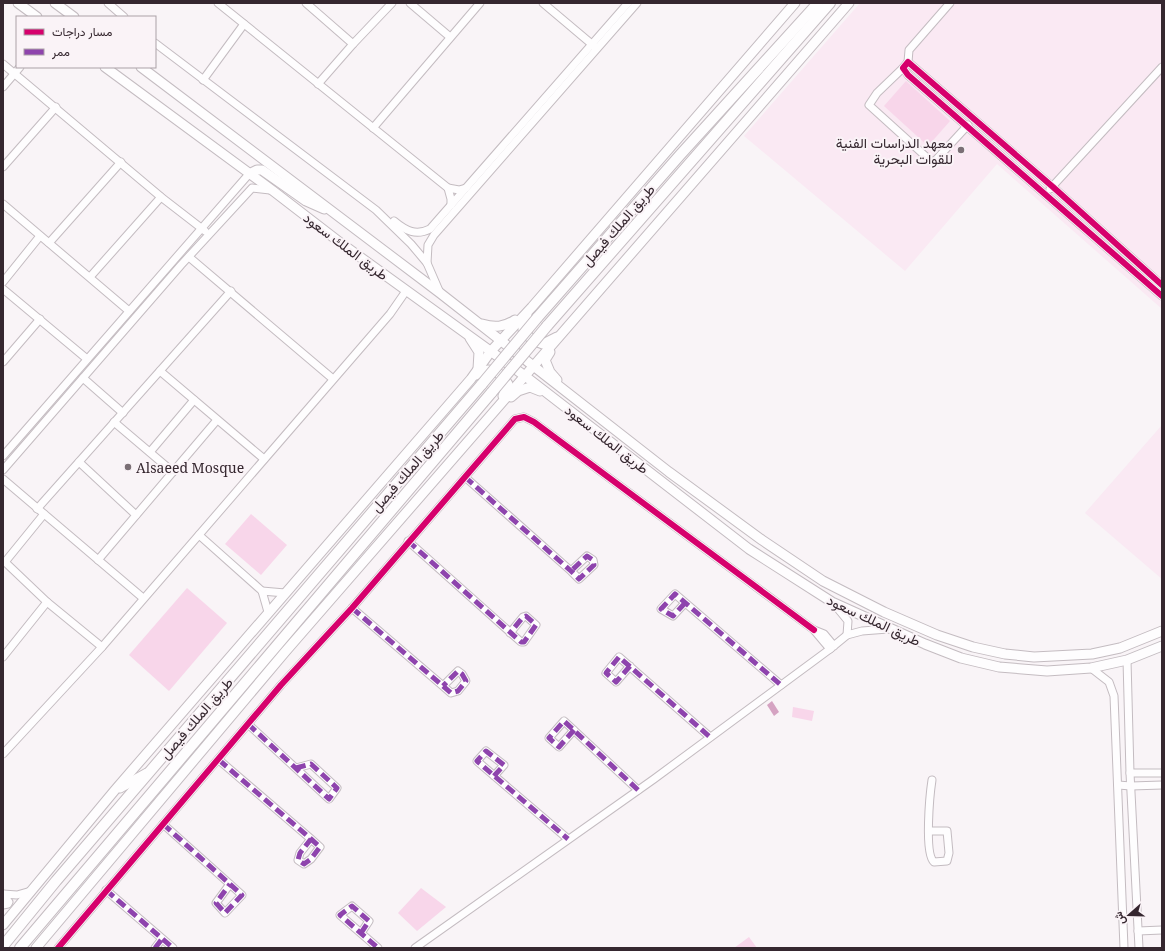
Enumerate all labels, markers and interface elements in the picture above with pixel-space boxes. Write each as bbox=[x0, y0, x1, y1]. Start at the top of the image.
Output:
legend bbox=[16, 16, 156, 68]
text: مسار دراجات bbox=[52, 23, 112, 40]
text: ممر bbox=[51, 43, 70, 60]
place label: معهد الدراسات الفنية للقوات البحرية bbox=[836, 133, 953, 168]
marker: معهد الدراسات الفنية للقوات البحرية bbox=[956, 145, 966, 155]
street label: طريق الملك فيصل bbox=[577, 180, 659, 270]
street label: طريق الملك سعود bbox=[300, 208, 392, 284]
street label: طريق الملك سعود bbox=[561, 400, 653, 478]
street label: طريق الملك فيصل bbox=[366, 426, 448, 516]
place label: Alsaeed Mosque bbox=[136, 458, 244, 477]
marker: Alsaeed Mosque bbox=[123, 462, 133, 472]
street label: طريق الملك سعود bbox=[824, 590, 924, 650]
street label: طريق الملك فيصل bbox=[155, 673, 237, 763]
north arrow bbox=[1109, 895, 1149, 935]
text: ش bbox=[1110, 910, 1128, 927]

